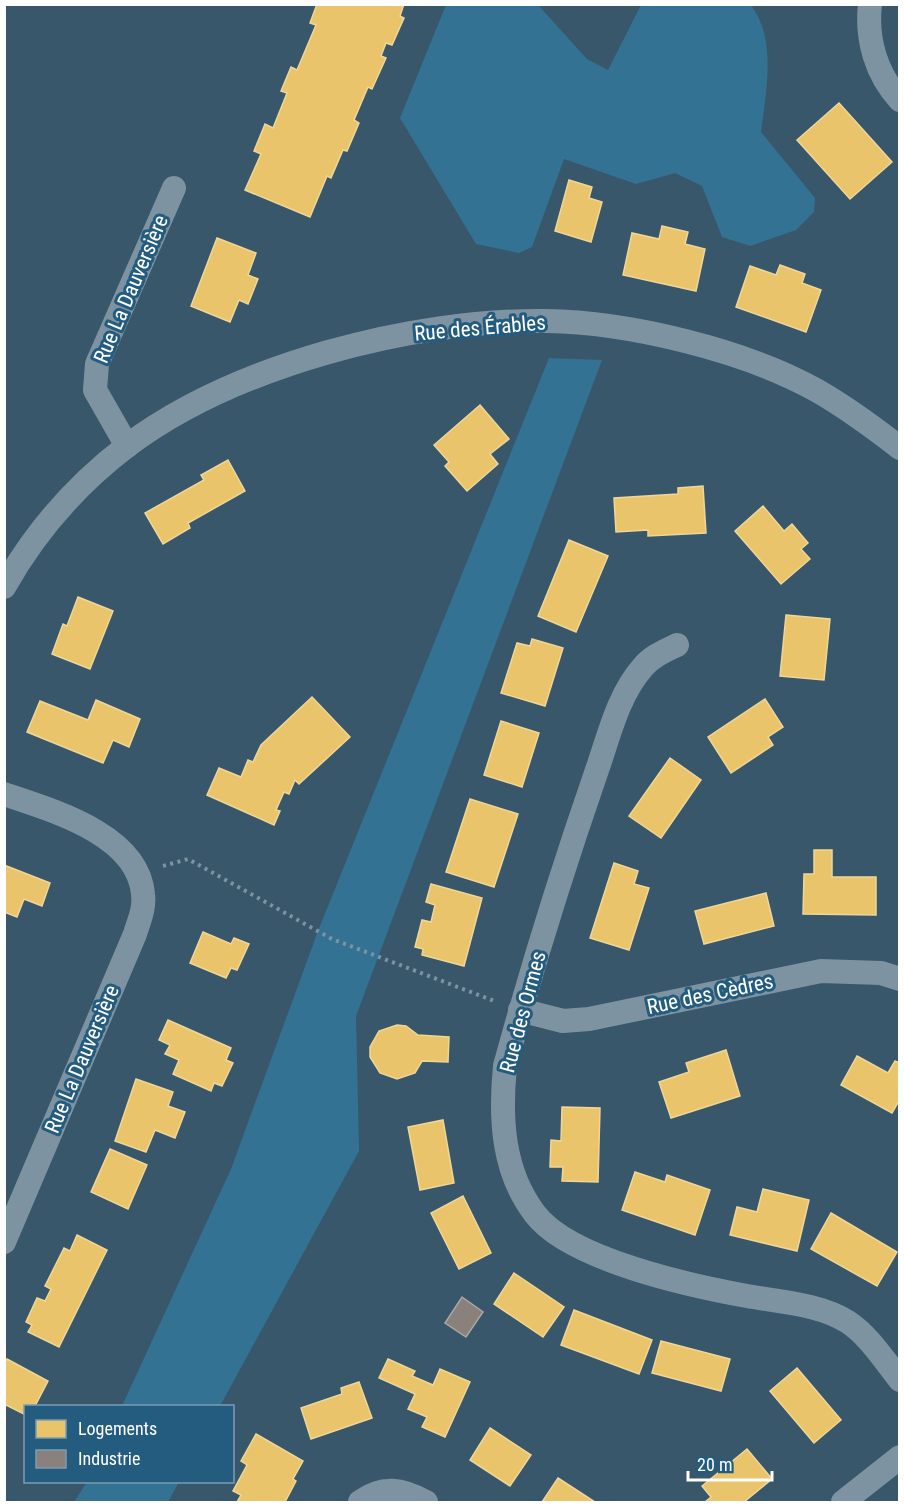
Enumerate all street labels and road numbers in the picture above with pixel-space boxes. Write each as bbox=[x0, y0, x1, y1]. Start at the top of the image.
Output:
street label: Rue La Dauversière bbox=[89, 211, 173, 367]
street label: Rue des Érables bbox=[413, 310, 547, 346]
street label: Rue des Ormes bbox=[495, 949, 551, 1075]
street label: Rue des Cèdres bbox=[645, 969, 775, 1019]
street label: Rue La Dauversière bbox=[40, 981, 124, 1137]

